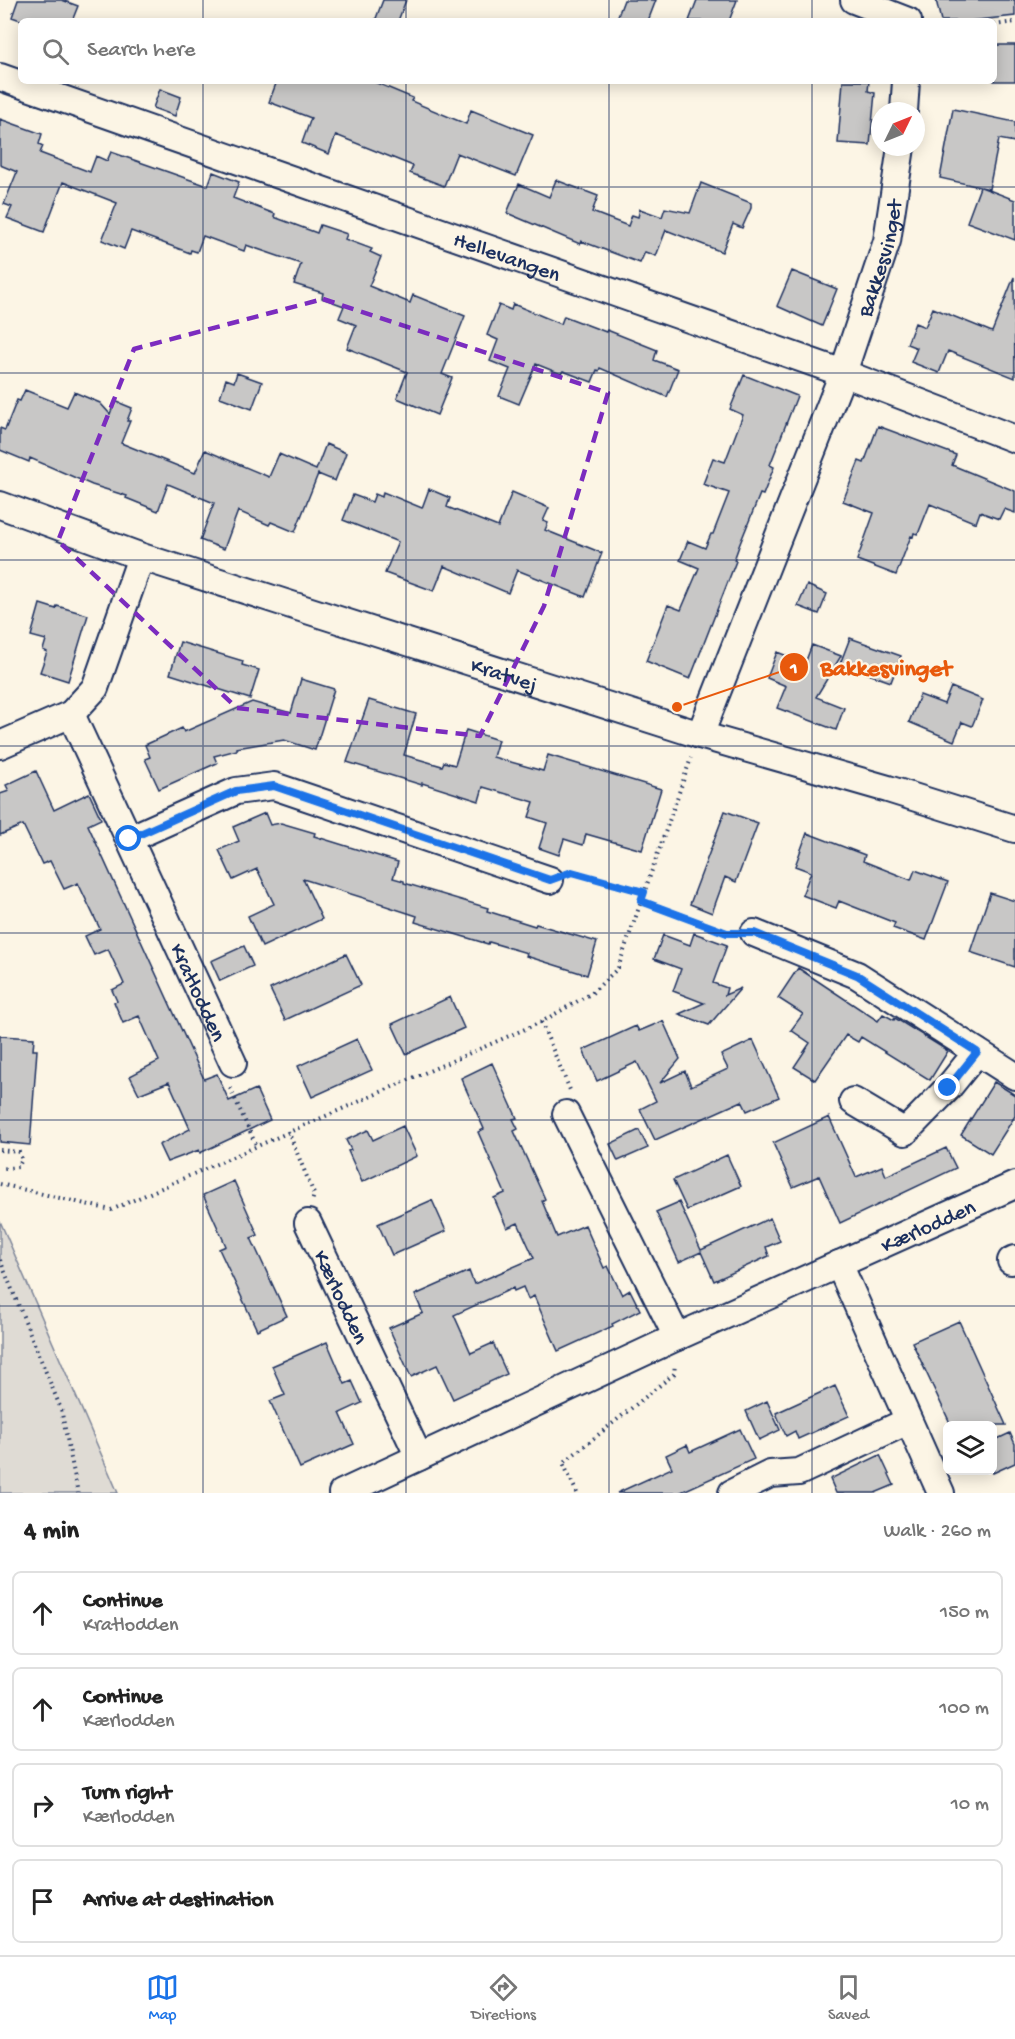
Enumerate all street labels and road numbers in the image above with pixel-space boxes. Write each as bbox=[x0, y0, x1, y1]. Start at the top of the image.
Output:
street label: Bakkesvinget bbox=[853, 196, 910, 322]
street label: Hellevangen bbox=[449, 228, 564, 290]
street label: Kratvej bbox=[467, 654, 540, 699]
street label: Kratlodden bbox=[162, 940, 230, 1047]
street label: Kærlodden bbox=[878, 1195, 981, 1261]
street label: Kærlodden bbox=[306, 1247, 373, 1349]

